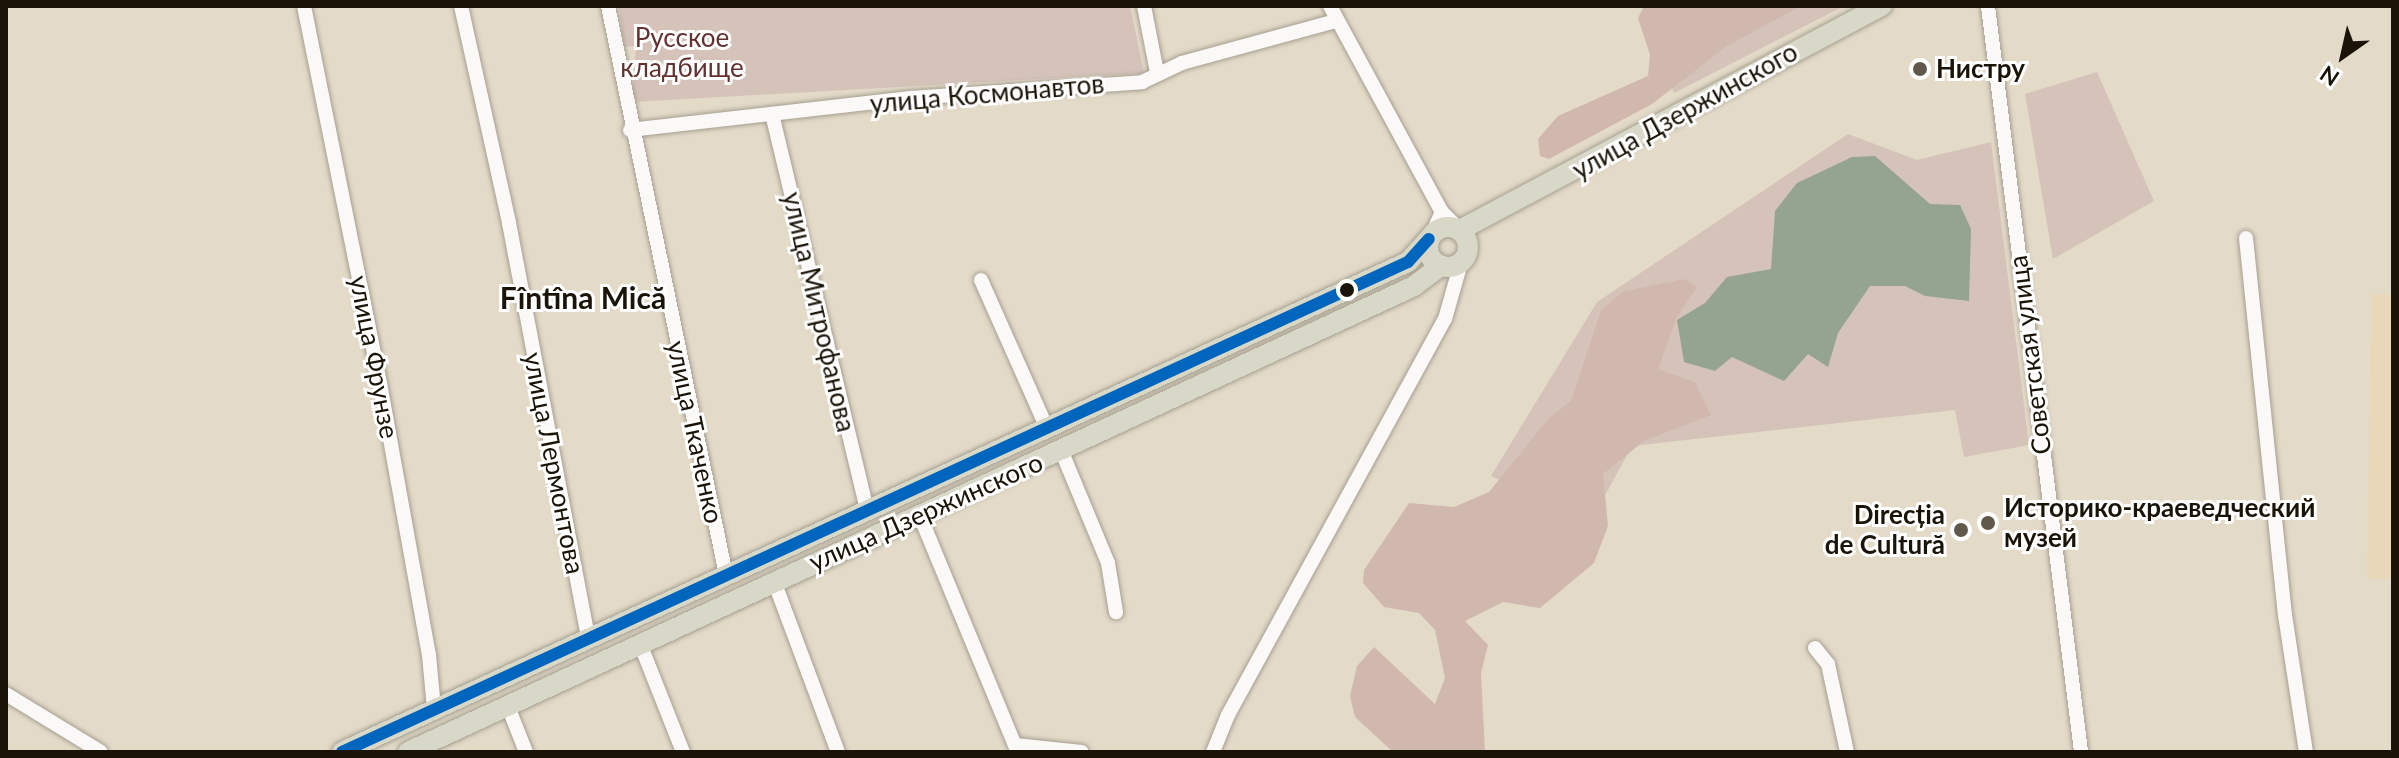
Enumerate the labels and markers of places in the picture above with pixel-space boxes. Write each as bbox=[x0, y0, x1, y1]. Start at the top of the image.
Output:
place label: Нистру bbox=[1936, 53, 2025, 85]
marker: Нистру bbox=[1911, 60, 1929, 78]
unlabelled marker bbox=[1339, 282, 1355, 298]
place label: Историко-краеведческий музей bbox=[2004, 492, 2315, 554]
place label: Direcția de Cultură bbox=[1825, 499, 1945, 560]
marker: Историко-краеведческий музей bbox=[1979, 514, 1997, 532]
marker: Direcția de Cultură bbox=[1952, 521, 1970, 539]

